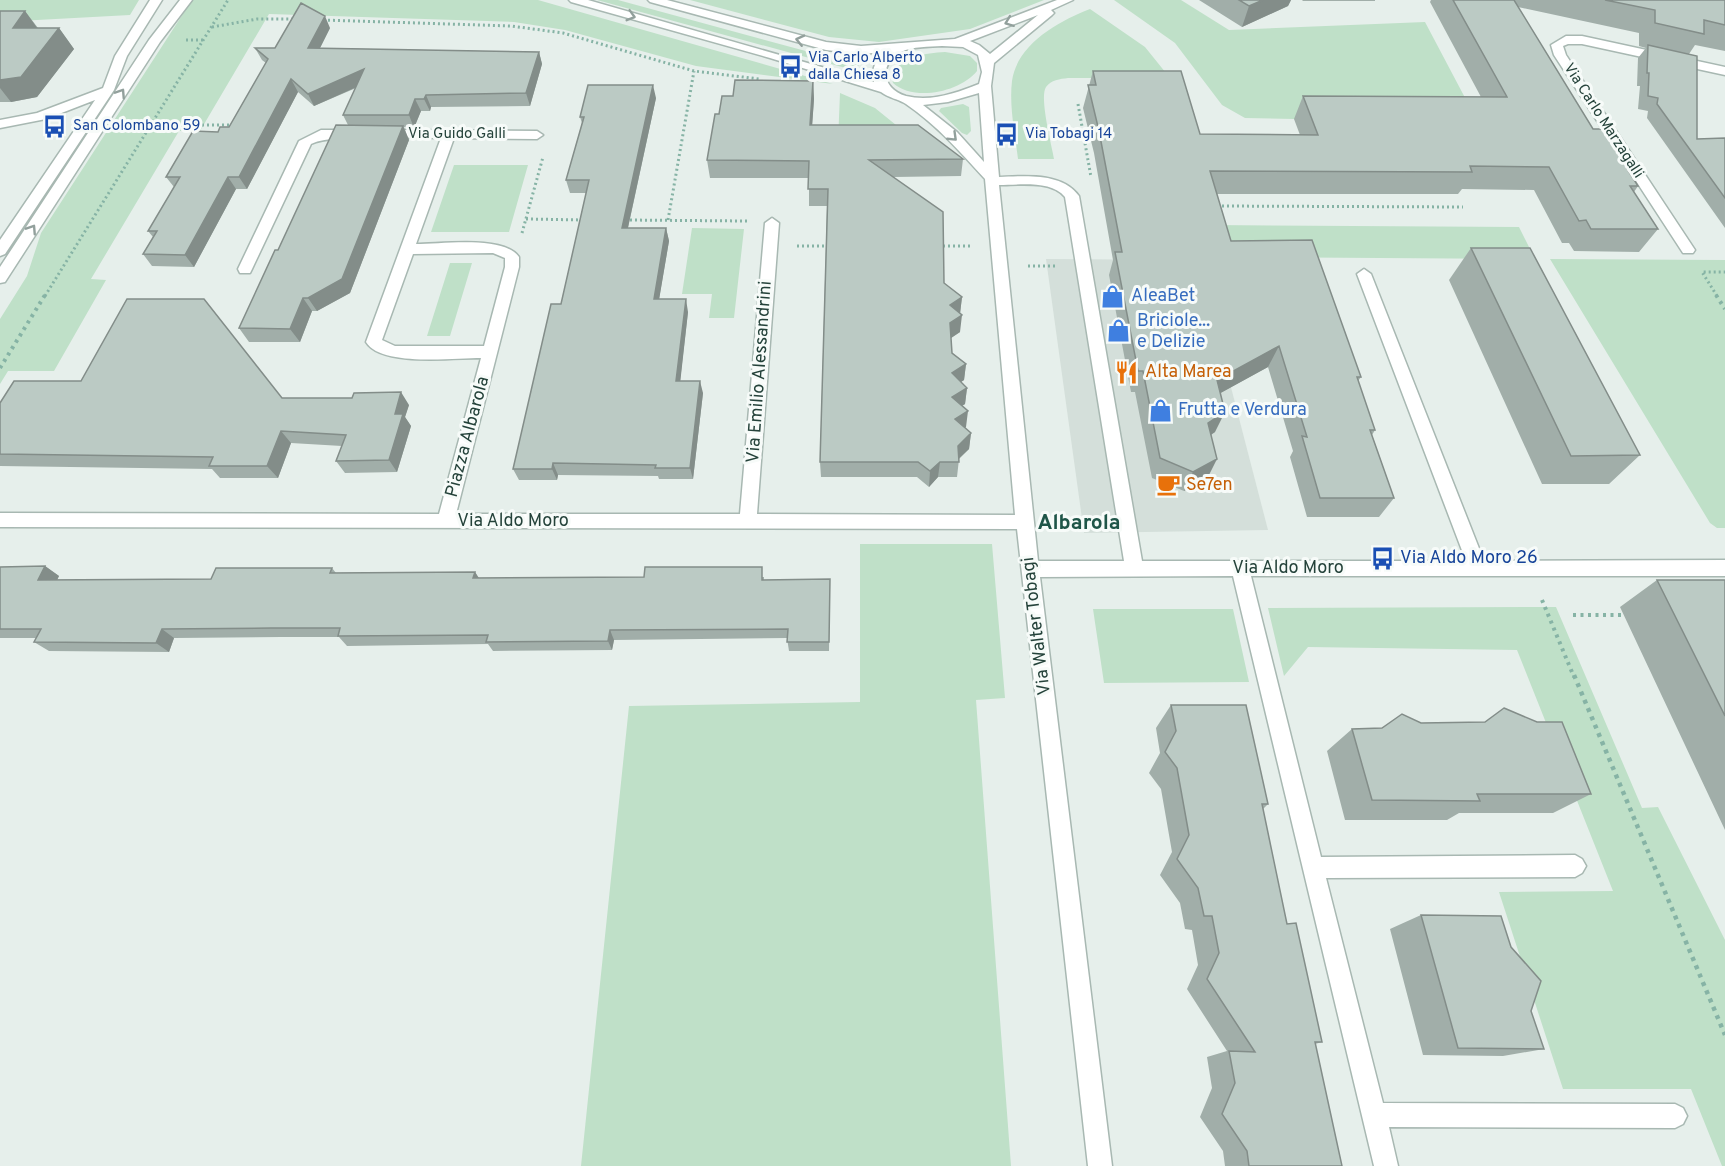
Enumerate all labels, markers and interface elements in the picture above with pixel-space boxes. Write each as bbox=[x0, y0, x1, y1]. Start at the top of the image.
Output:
one-way arrow bbox=[626, 8, 636, 21]
one-way arrow bbox=[1005, 14, 1015, 27]
one-way arrow bbox=[795, 34, 805, 47]
place label: Via Carlo Alberto dalla Chiesa 8 bbox=[808, 49, 923, 85]
bus stop icon: Via Carlo Alberto dalla Chiesa 8 bbox=[777, 54, 803, 80]
street label: Via Carlo Marzagalli bbox=[1559, 60, 1647, 182]
one-way arrow bbox=[114, 89, 125, 100]
bus stop icon: San Colombano 59 bbox=[42, 113, 68, 139]
place label: San Colombano 59 bbox=[73, 117, 201, 136]
bus stop icon: Via Tobagi 14 bbox=[994, 121, 1020, 147]
street label: Via Guido Galli bbox=[408, 125, 506, 144]
place label: Via Tobagi 14 bbox=[1025, 125, 1112, 144]
one-way arrow bbox=[946, 130, 956, 141]
one-way arrow bbox=[25, 225, 36, 236]
street label: Via Emilio Alessandrini bbox=[742, 280, 778, 464]
shop icon: AleaBet bbox=[1100, 283, 1126, 309]
place label: AleaBet bbox=[1131, 285, 1195, 308]
place label: Briciole... e Delizie bbox=[1137, 310, 1210, 354]
shop icon: Briciole... e Delizie bbox=[1106, 318, 1132, 344]
restaurant icon: Alta Marea bbox=[1114, 359, 1140, 385]
place label: Alta Marea bbox=[1145, 361, 1232, 384]
street label: Piazza Albarola bbox=[441, 374, 495, 500]
shop icon: Frutta e Verdura bbox=[1147, 397, 1173, 423]
place label: Frutta e Verdura bbox=[1178, 399, 1307, 422]
cafe icon: Se7en bbox=[1155, 472, 1181, 498]
place label: Se7en bbox=[1186, 474, 1233, 497]
street label: Via Aldo Moro bbox=[457, 510, 569, 533]
district label: Albarola bbox=[1037, 510, 1121, 537]
bus stop icon: Via Aldo Moro 26 bbox=[1369, 545, 1395, 571]
place label: Via Aldo Moro 26 bbox=[1400, 547, 1538, 570]
street label: Via Walter Tobagi bbox=[1017, 556, 1057, 696]
street label: Via Aldo Moro bbox=[1232, 557, 1344, 580]

